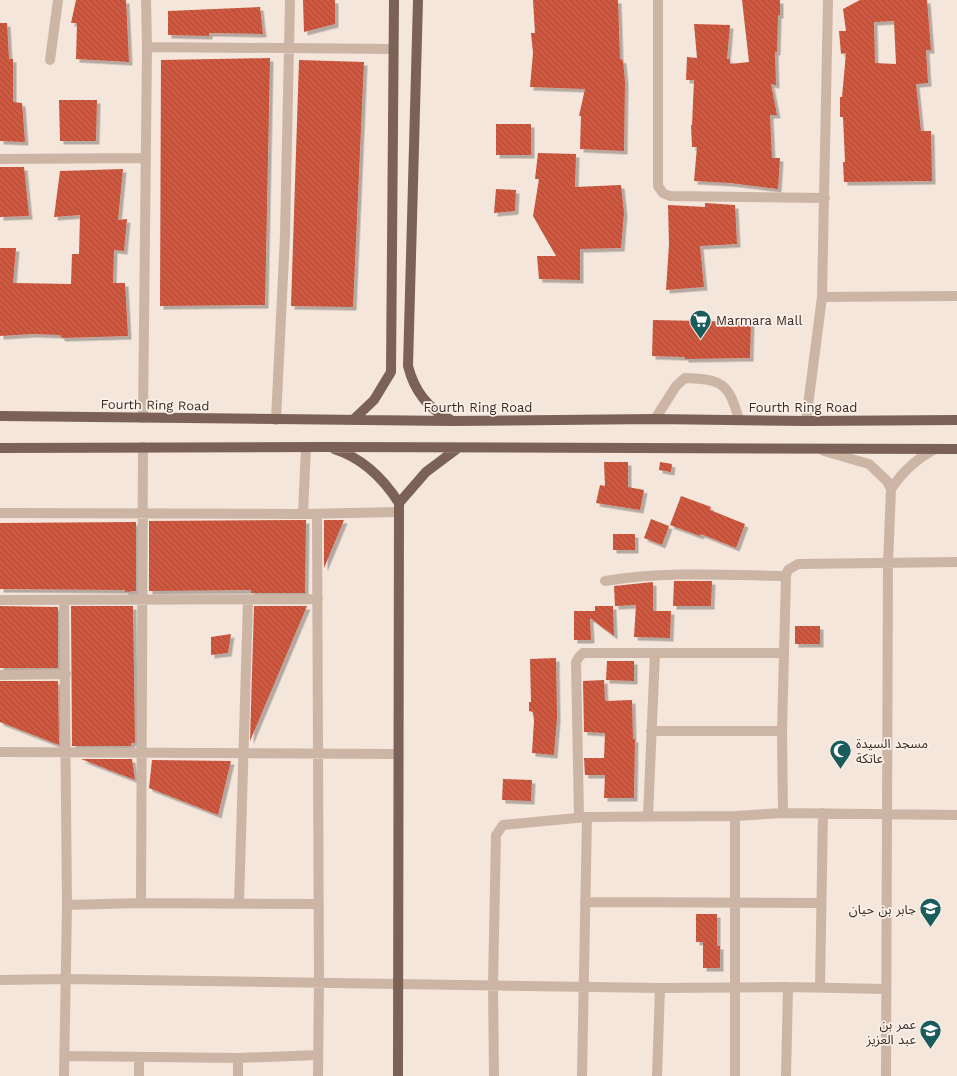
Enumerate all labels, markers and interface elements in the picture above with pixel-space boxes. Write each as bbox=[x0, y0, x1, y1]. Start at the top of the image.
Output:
supermarket icon: Marmara Mall bbox=[688, 307, 714, 340]
place label: Marmara Mall bbox=[716, 313, 802, 328]
street label: Fourth Ring Road bbox=[100, 397, 210, 413]
street label: Fourth Ring Road bbox=[423, 400, 533, 415]
street label: Fourth Ring Road bbox=[748, 400, 858, 415]
place label: مسجد السيدة عاتكة bbox=[856, 736, 928, 766]
mosque icon: مسجد السيدة عاتكة bbox=[828, 737, 854, 770]
school or university icon: جابر بن حيان bbox=[918, 896, 944, 929]
place label: جابر بن حيان bbox=[849, 902, 916, 918]
place label: عمر بن عبد العزيز bbox=[866, 1017, 916, 1047]
school or university icon: عمر بن عبد العزيز bbox=[918, 1018, 944, 1051]

